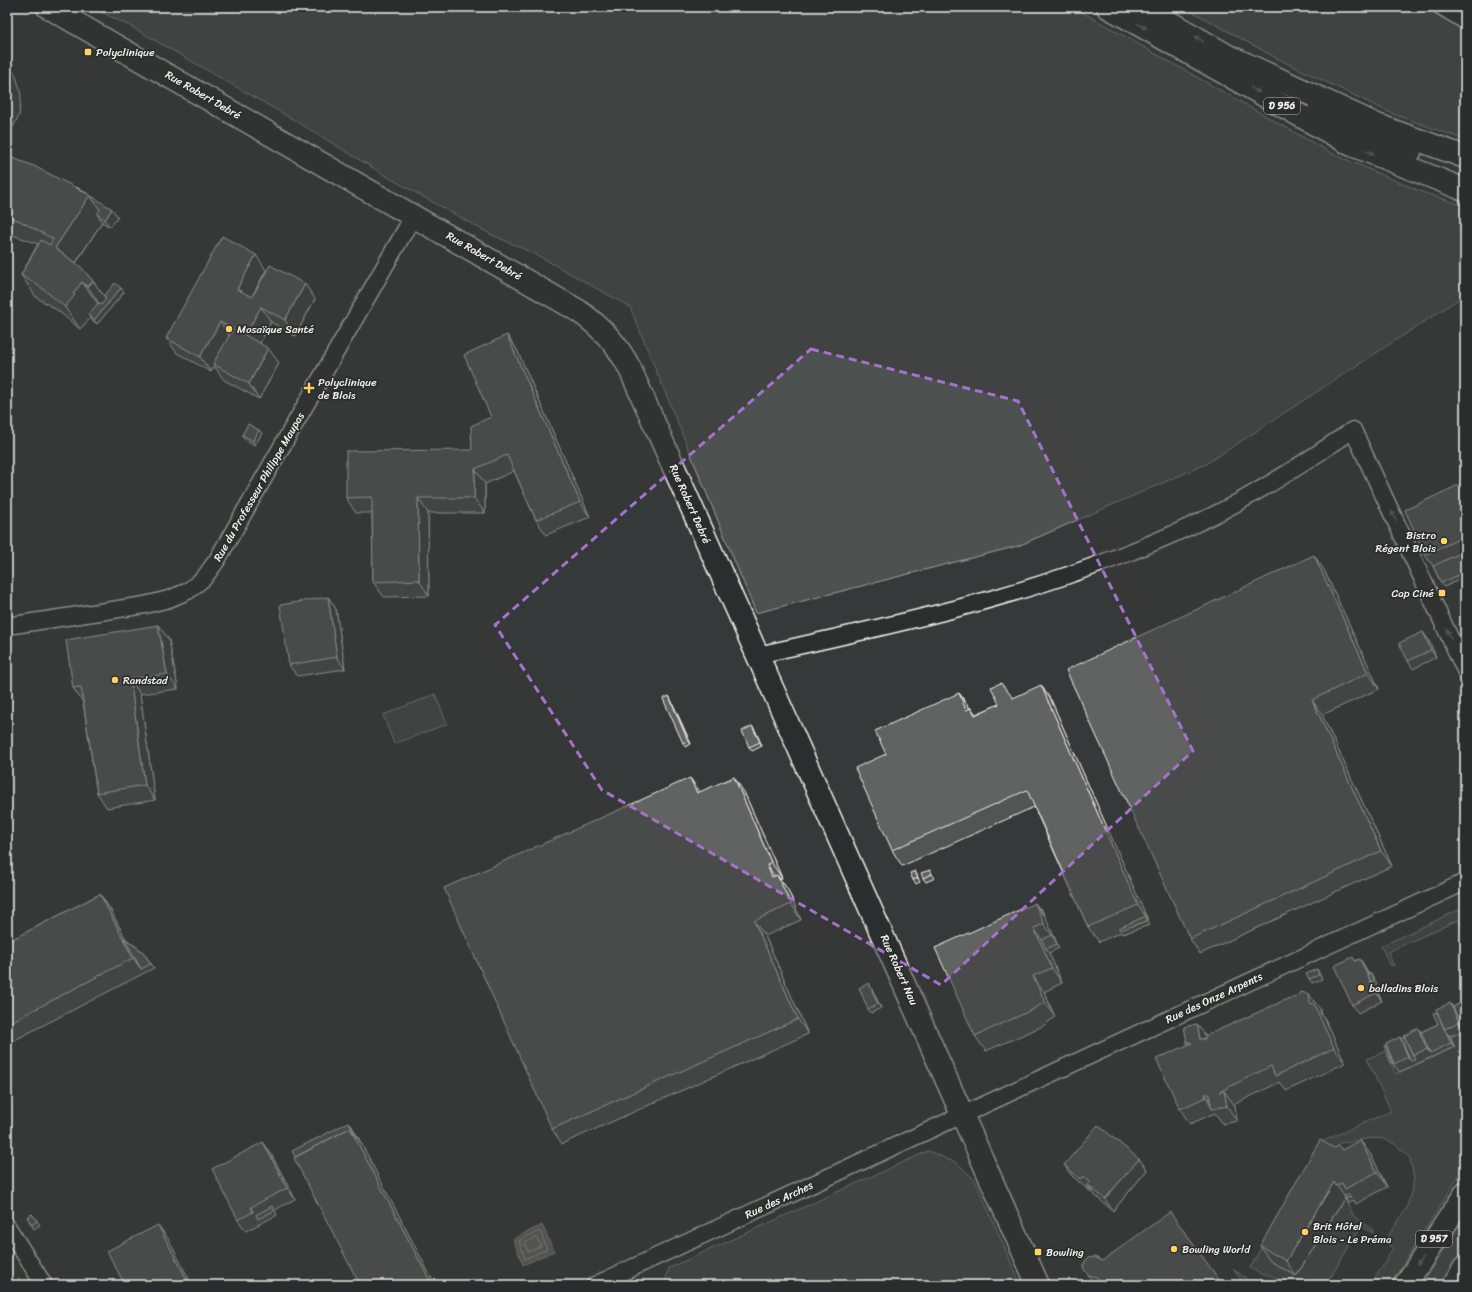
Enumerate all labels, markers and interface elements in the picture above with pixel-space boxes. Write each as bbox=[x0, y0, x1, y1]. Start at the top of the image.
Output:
one-way arrow bbox=[1136, 23, 1148, 30]
one-way arrow bbox=[1193, 36, 1205, 42]
place label: Polyclinique bbox=[96, 43, 155, 62]
marker: Polyclinique bbox=[83, 47, 93, 57]
street label: Rue Robert Debré bbox=[161, 65, 245, 125]
one-way arrow bbox=[1249, 87, 1261, 94]
road number: D 956 bbox=[1264, 98, 1300, 114]
one-way arrow bbox=[1364, 149, 1376, 155]
street label: Rue Robert Debré bbox=[442, 226, 526, 286]
place label: Mosaïque Santé bbox=[237, 320, 314, 339]
marker: Mosaïque Santé bbox=[224, 324, 234, 334]
place label: Polyclinique de Blois bbox=[318, 373, 377, 405]
marker: Polyclinique de Blois bbox=[303, 382, 315, 394]
street label: Rue du Professeur Philippe Maupas bbox=[208, 408, 310, 565]
street label: Rue Robert Debré bbox=[664, 461, 716, 547]
one-way arrow bbox=[1391, 511, 1397, 522]
place label: Bistro Régent Blois bbox=[1375, 526, 1437, 558]
marker: Bistro Régent Blois bbox=[1439, 536, 1449, 546]
place label: Cap Ciné bbox=[1391, 584, 1434, 603]
marker: Cap Ciné bbox=[1437, 588, 1447, 598]
one-way arrow bbox=[1446, 629, 1452, 640]
place label: Randstad bbox=[123, 671, 169, 690]
marker: Randstad bbox=[110, 675, 120, 685]
street label: Rue Robert Nau bbox=[875, 932, 923, 1009]
street label: Rue des Onze Arpents bbox=[1162, 967, 1266, 1029]
place label: balladins Blois bbox=[1369, 979, 1439, 998]
marker: balladins Blois bbox=[1356, 983, 1366, 993]
street label: Rue des Arches bbox=[742, 1176, 817, 1224]
place label: Brit Hôtel Blois - Le Préma bbox=[1313, 1217, 1392, 1249]
marker: Brit Hôtel Blois - Le Préma bbox=[1300, 1227, 1310, 1237]
road number: D 957 bbox=[1416, 1231, 1452, 1247]
place label: Bowling World bbox=[1182, 1240, 1251, 1259]
place label: Bowling bbox=[1046, 1243, 1084, 1262]
marker: Bowling World bbox=[1169, 1244, 1179, 1254]
marker: Bowling bbox=[1033, 1247, 1043, 1257]
one-way arrow bbox=[1416, 1256, 1424, 1266]

